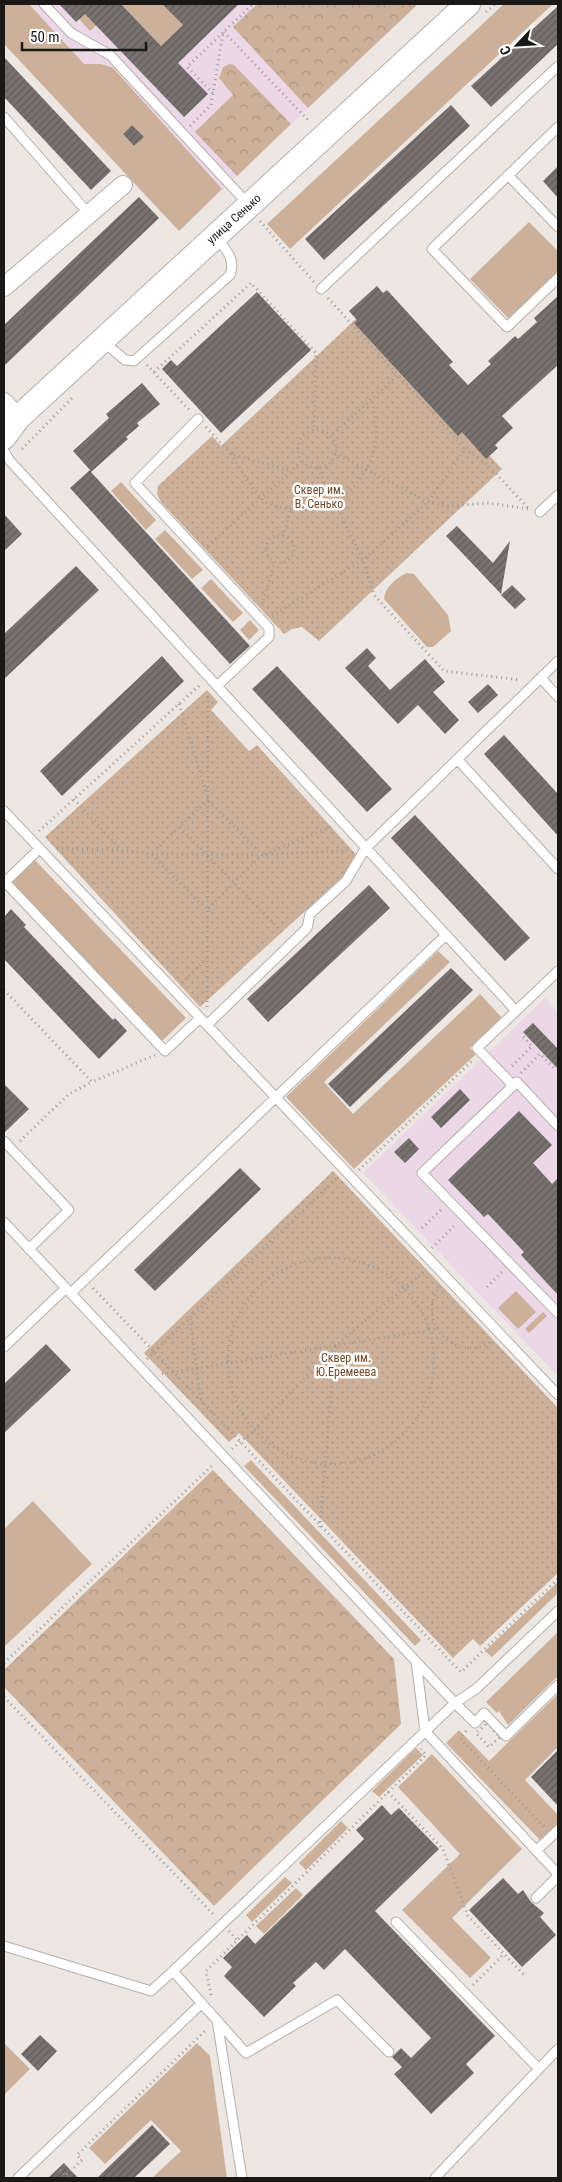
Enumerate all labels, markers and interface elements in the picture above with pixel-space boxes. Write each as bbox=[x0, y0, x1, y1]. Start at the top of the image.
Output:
scale bar bbox=[22, 20, 146, 52]
north arrow bbox=[492, 20, 542, 70]
text: 50 m bbox=[30, 28, 60, 46]
text: С bbox=[496, 43, 514, 57]
street label: улица Сенько bbox=[204, 191, 264, 247]
park label: Сквер им. В. Сенько bbox=[294, 483, 344, 511]
park label: Сквер им. Ю.Еремеева bbox=[316, 1351, 377, 1379]

